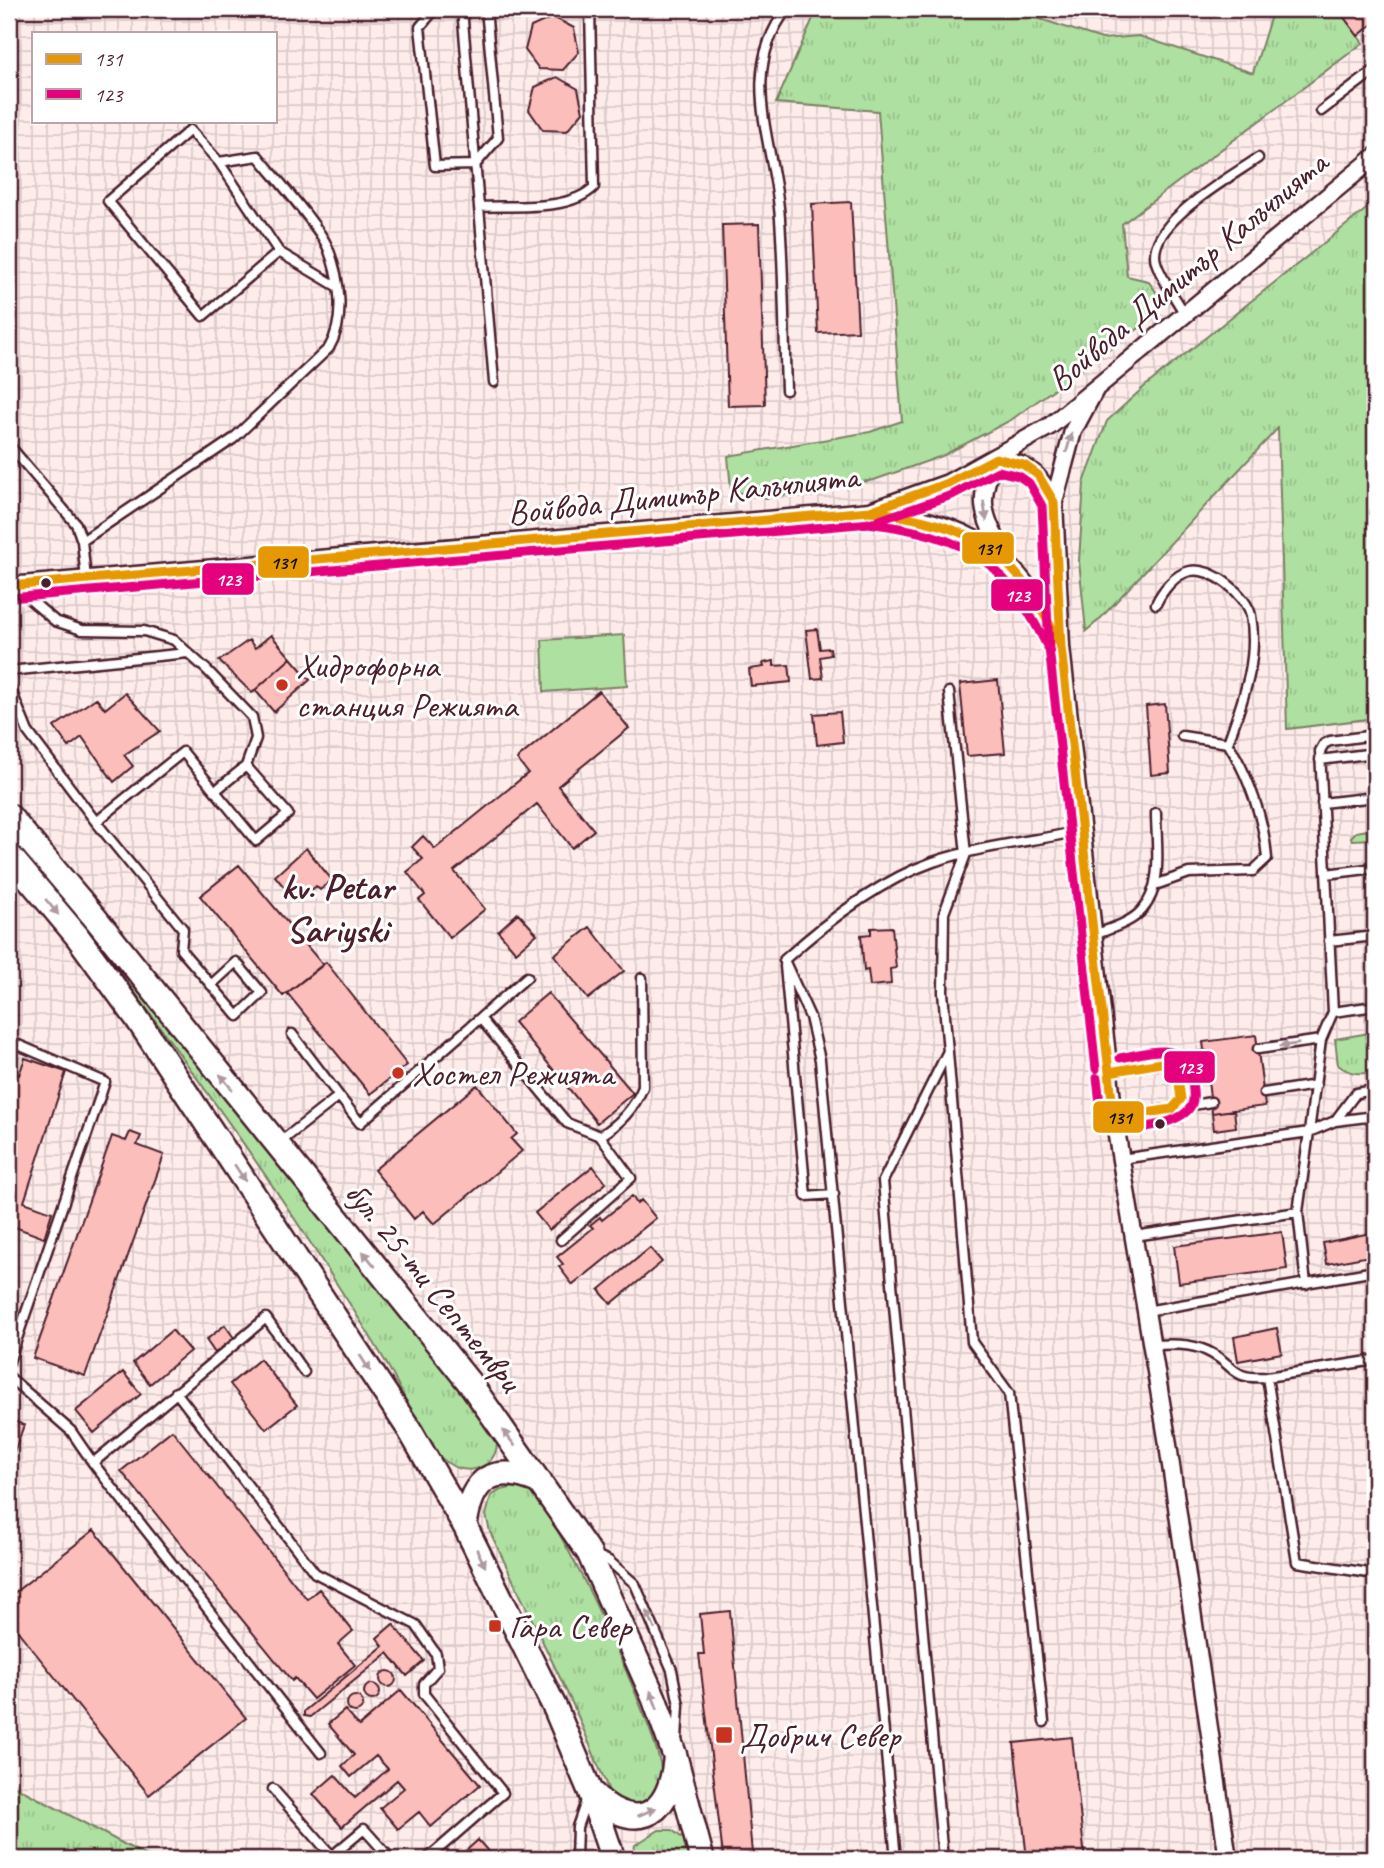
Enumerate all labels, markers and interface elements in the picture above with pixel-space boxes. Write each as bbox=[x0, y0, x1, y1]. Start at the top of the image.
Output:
legend bbox=[32, 32, 276, 122]
text: 131 bbox=[94, 46, 124, 72]
text: 123 bbox=[94, 82, 124, 108]
street label: Войвода Димитър Калъчлията bbox=[1038, 139, 1339, 402]
one-way arrow bbox=[1065, 432, 1075, 453]
street label: Войвода Димитър Калъчлията bbox=[505, 453, 863, 535]
one-way arrow bbox=[980, 500, 991, 522]
line badge: 131 bbox=[961, 531, 1015, 565]
text: 131 bbox=[975, 537, 1003, 561]
line badge: 131 bbox=[257, 545, 310, 579]
text: 131 bbox=[270, 551, 298, 575]
line badge: 123 bbox=[201, 562, 255, 596]
text: 123 bbox=[215, 568, 243, 592]
unlabelled marker bbox=[39, 576, 53, 590]
line badge: 123 bbox=[990, 578, 1044, 612]
text: 123 bbox=[1004, 584, 1032, 608]
place label: Хидрофорна станция Режията bbox=[296, 643, 520, 728]
marker: Хидрофорна станция Режията bbox=[274, 677, 290, 693]
district label: kv. Petar Sariyski bbox=[281, 863, 397, 953]
one-way arrow bbox=[45, 898, 60, 916]
one-way arrow bbox=[1278, 1039, 1300, 1050]
line badge: 123 bbox=[1163, 1050, 1216, 1084]
place label: Хостел Режията bbox=[412, 1051, 616, 1096]
text: 123 bbox=[1176, 1056, 1204, 1080]
marker: Хостел Режията bbox=[390, 1065, 406, 1081]
one-way arrow bbox=[219, 1074, 234, 1091]
line badge: 131 bbox=[1092, 1100, 1145, 1134]
text: 131 bbox=[1106, 1106, 1134, 1130]
unlabelled marker bbox=[1153, 1117, 1167, 1131]
one-way arrow bbox=[233, 1163, 246, 1183]
street label: бул. 25-ти Септември bbox=[335, 1172, 534, 1402]
one-way arrow bbox=[361, 1251, 376, 1269]
one-way arrow bbox=[358, 1354, 372, 1372]
one-way arrow bbox=[503, 1429, 517, 1447]
one-way arrow bbox=[475, 1548, 486, 1568]
place label: Гара Север bbox=[509, 1604, 634, 1649]
one-way arrow bbox=[645, 1610, 657, 1630]
marker: Гара Север bbox=[487, 1618, 503, 1634]
one-way arrow bbox=[649, 1690, 660, 1711]
place label: Добрич Север bbox=[740, 1713, 902, 1758]
marker: Добрич Север bbox=[714, 1725, 734, 1745]
one-way arrow bbox=[636, 1806, 657, 1818]

